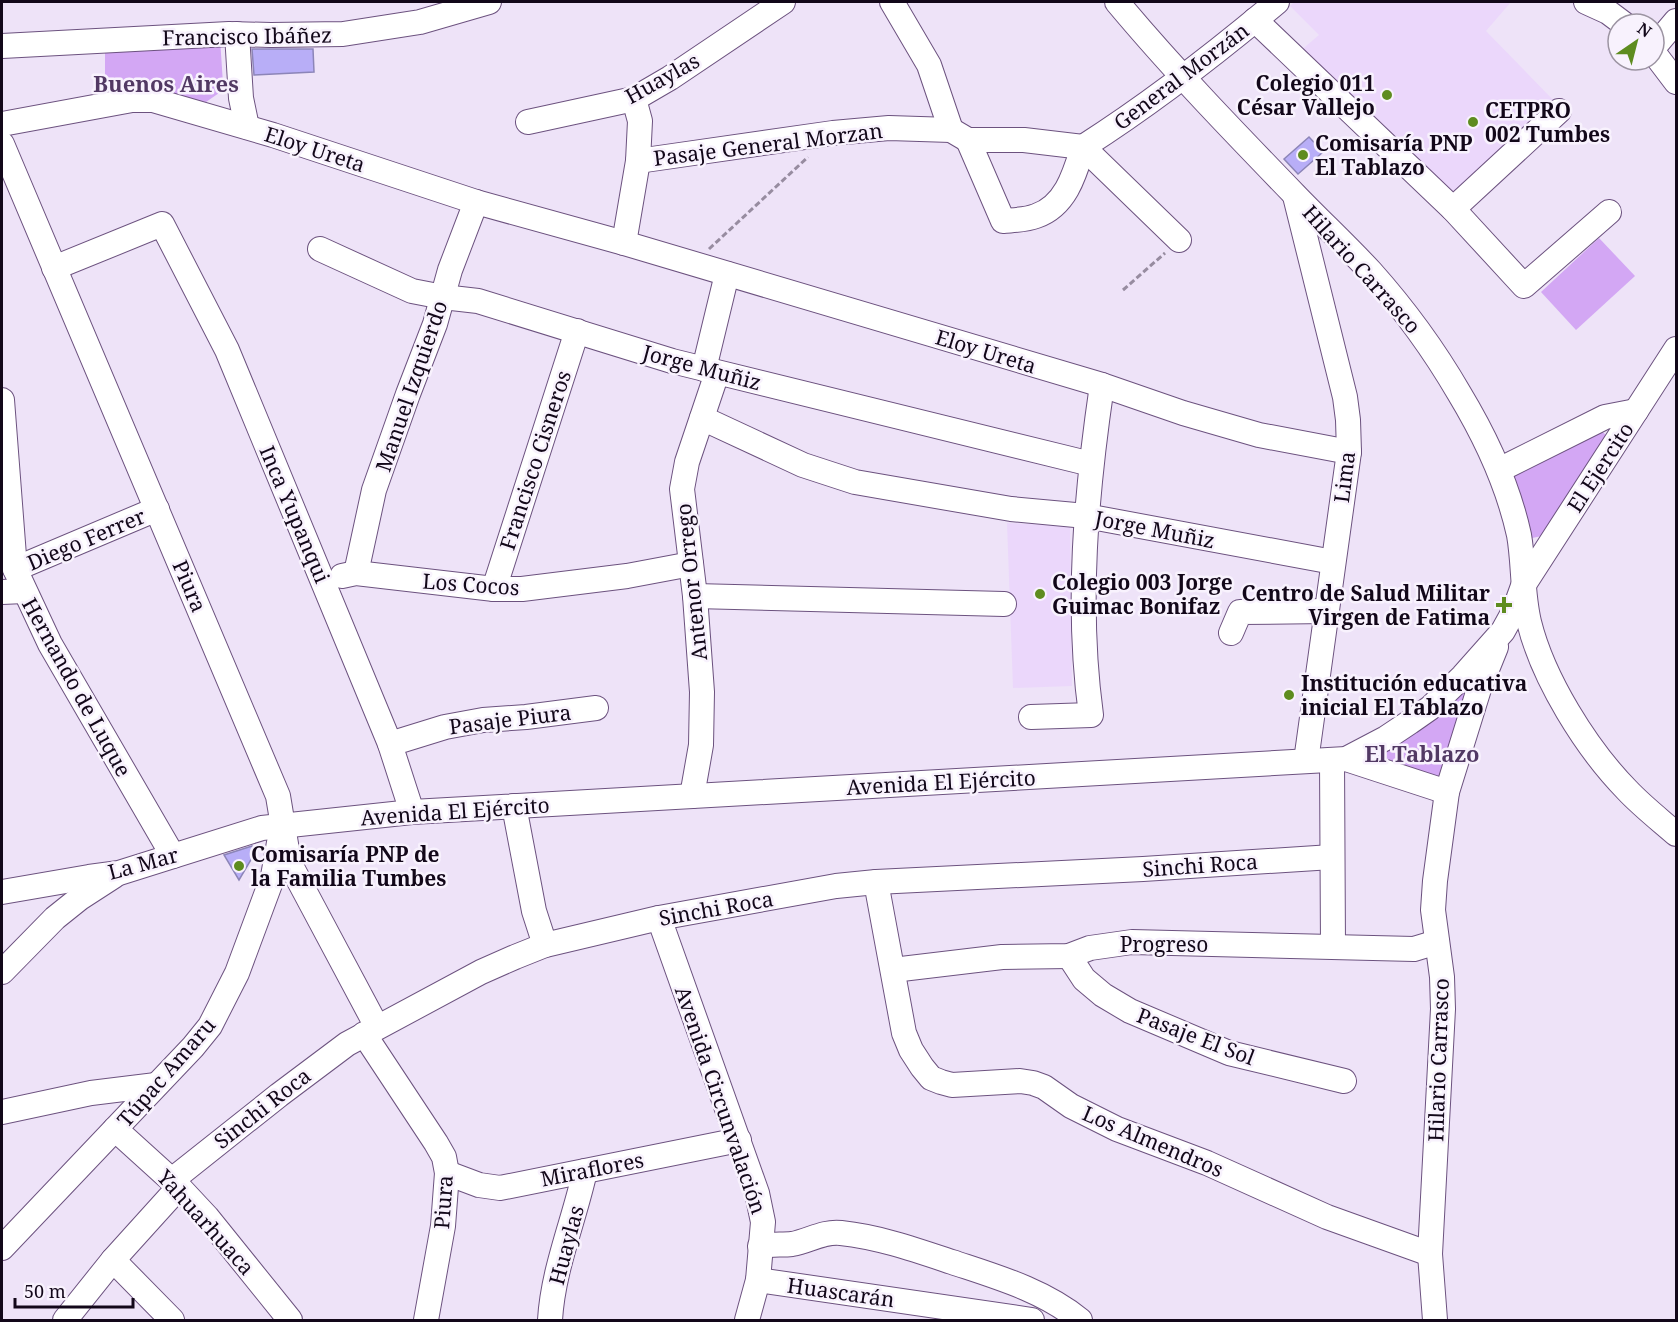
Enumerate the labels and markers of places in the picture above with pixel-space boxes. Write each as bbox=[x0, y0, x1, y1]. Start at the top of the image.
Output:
place label: Colegio 011 César Vallejo bbox=[1237, 69, 1375, 121]
marker: Colegio 011 César Vallejo bbox=[1380, 88, 1394, 102]
place label: CETPRO 002 Tumbes bbox=[1485, 96, 1610, 148]
marker: CETPRO 002 Tumbes bbox=[1466, 115, 1480, 129]
place label: Comisaría PNP El Tablazo bbox=[1315, 129, 1473, 181]
marker: Comisaría PNP El Tablazo bbox=[1296, 148, 1310, 162]
place label: Colegio 003 Jorge Guimac Bonifaz bbox=[1052, 568, 1233, 620]
place label: Centro de Salud Militar Virgen de Fatima bbox=[1241, 579, 1490, 631]
marker: Colegio 003 Jorge Guimac Bonifaz bbox=[1033, 587, 1047, 601]
marker: Centro de Salud Militar Virgen de Fatima bbox=[1495, 596, 1513, 614]
place label: Institución educativa inicial El Tablazo bbox=[1301, 669, 1527, 721]
marker: Institución educativa inicial El Tablazo bbox=[1282, 688, 1296, 702]
place label: Comisaría PNP de la Familia Tumbes bbox=[251, 840, 446, 892]
marker: Comisaría PNP de la Familia Tumbes bbox=[232, 859, 246, 873]

